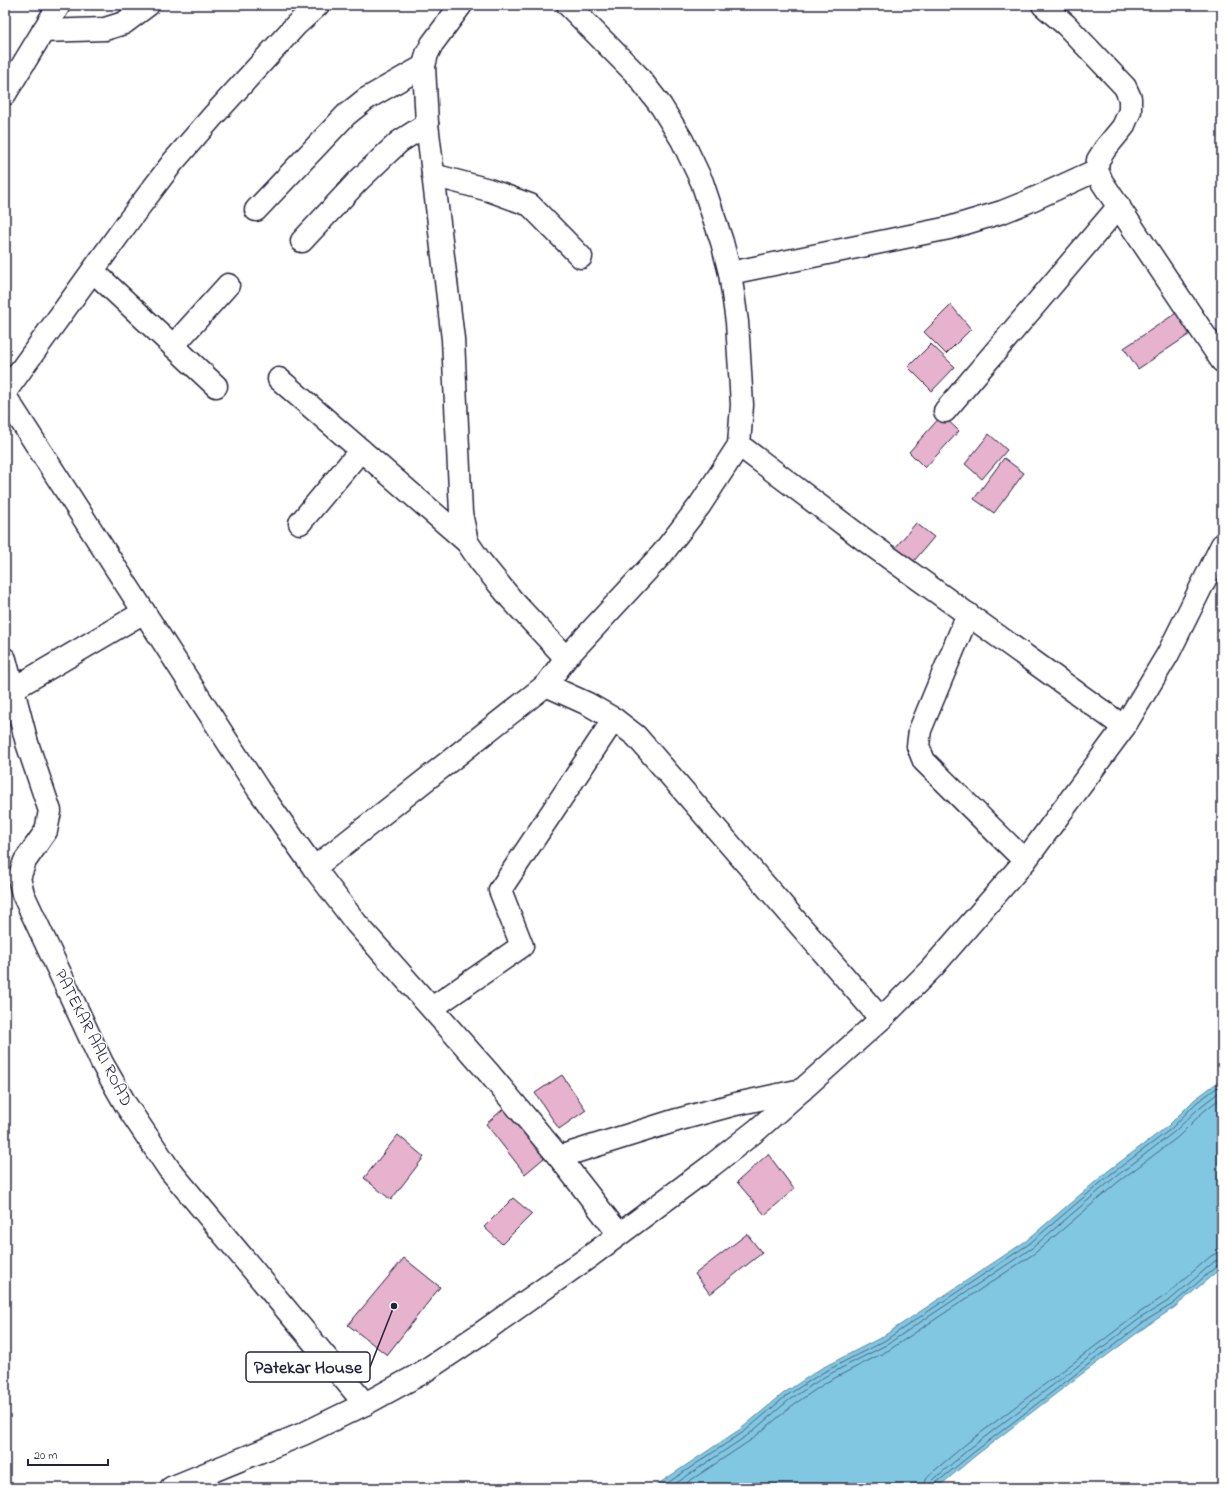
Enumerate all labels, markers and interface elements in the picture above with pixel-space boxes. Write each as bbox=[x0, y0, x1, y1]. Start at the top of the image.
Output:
street label: PATEKAR AALI ROAD bbox=[48, 965, 138, 1111]
callout: Patekar House bbox=[246, 1352, 370, 1382]
text: Patekar House bbox=[254, 1356, 363, 1382]
scale bar bbox=[28, 1441, 108, 1467]
text: 20 m bbox=[34, 1447, 57, 1465]

